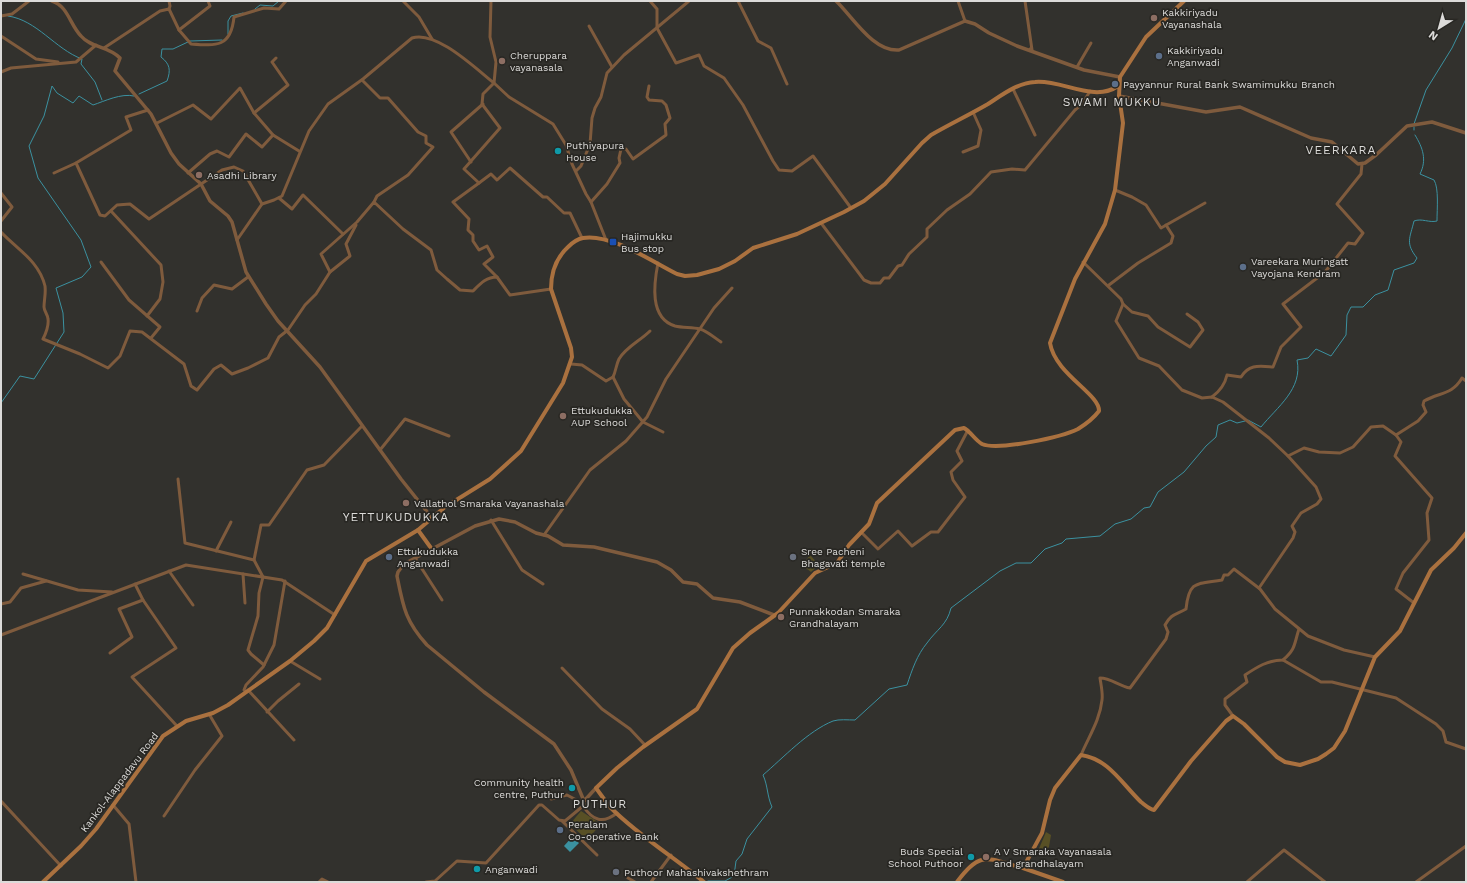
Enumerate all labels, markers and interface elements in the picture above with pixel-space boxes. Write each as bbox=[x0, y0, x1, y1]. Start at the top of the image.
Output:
place label: Kakkiriyadu Vayanashala bbox=[1162, 7, 1222, 30]
north arrow bbox=[1419, 8, 1459, 48]
marker: Kakkiriyadu Vayanashala bbox=[1149, 13, 1159, 23]
text: N bbox=[1426, 28, 1440, 43]
place label: Kakkiriyadu Anganwadi bbox=[1167, 45, 1223, 68]
place label: Cheruppara vayanasala bbox=[510, 50, 567, 73]
marker: Kakkiriyadu Anganwadi bbox=[1154, 51, 1164, 61]
marker: Cheruppara vayanasala bbox=[497, 56, 507, 66]
marker: Payyannur Rural Bank Swamimukku Branch bbox=[1110, 79, 1120, 89]
place label: Payyannur Rural Bank Swamimukku Branch bbox=[1123, 79, 1335, 90]
district label: SWAMI MUKKU bbox=[1063, 95, 1161, 109]
place label: Puthiyapura House bbox=[566, 140, 624, 163]
district label: VEERKARA bbox=[1306, 143, 1376, 157]
marker: Puthiyapura House bbox=[553, 146, 563, 156]
marker: Asadhi Library bbox=[194, 170, 204, 180]
place label: Asadhi Library bbox=[207, 170, 278, 181]
place label: Hajimukku Bus stop bbox=[621, 231, 672, 254]
marker: Hajimukku Bus stop bbox=[608, 237, 618, 247]
place label: Vareekara Muringatt Vayojana Kendram bbox=[1251, 256, 1349, 279]
marker: Vareekara Muringatt Vayojana Kendram bbox=[1238, 262, 1248, 272]
place label: Ettukudukka AUP School bbox=[571, 405, 633, 428]
marker: Ettukudukka AUP School bbox=[558, 411, 568, 421]
marker: Vallathol Smaraka Vayanashala bbox=[401, 498, 411, 508]
place label: Vallathol Smaraka Vayanashala bbox=[414, 498, 565, 509]
district label: YETTUKUDUKKA bbox=[343, 510, 449, 524]
place label: Ettukudukka Anganwadi bbox=[397, 546, 459, 569]
place label: Sree Pacheni Bhagavati temple bbox=[801, 546, 886, 569]
marker: Ettukudukka Anganwadi bbox=[384, 552, 394, 562]
marker: Sree Pacheni Bhagavati temple bbox=[788, 552, 798, 562]
place label: Punnakkodan Smaraka Grandhalayam bbox=[789, 606, 901, 629]
marker: Punnakkodan Smaraka Grandhalayam bbox=[776, 612, 786, 622]
street label: Kankol-Alappadavu Road bbox=[78, 730, 160, 834]
place label: Community health centre, Puthur bbox=[474, 777, 564, 800]
marker: Community health centre, Puthur bbox=[567, 783, 577, 793]
district label: PUTHUR bbox=[573, 797, 627, 811]
place label: Peralam Co-operative Bank bbox=[568, 819, 659, 842]
marker: Peralam Co-operative Bank bbox=[555, 825, 565, 835]
place label: Buds Special School Puthoor bbox=[888, 846, 963, 869]
place label: A V Smaraka Vayanasala and grandhalayam bbox=[994, 846, 1112, 869]
marker: Buds Special School Puthoor bbox=[966, 852, 976, 862]
marker: A V Smaraka Vayanasala and grandhalayam bbox=[981, 852, 991, 862]
marker: Anganwadi bbox=[472, 864, 482, 874]
place label: Anganwadi bbox=[485, 864, 538, 875]
marker: Puthoor Mahashivakshethram bbox=[611, 867, 621, 877]
place label: Puthoor Mahashivakshethram bbox=[624, 867, 769, 878]

